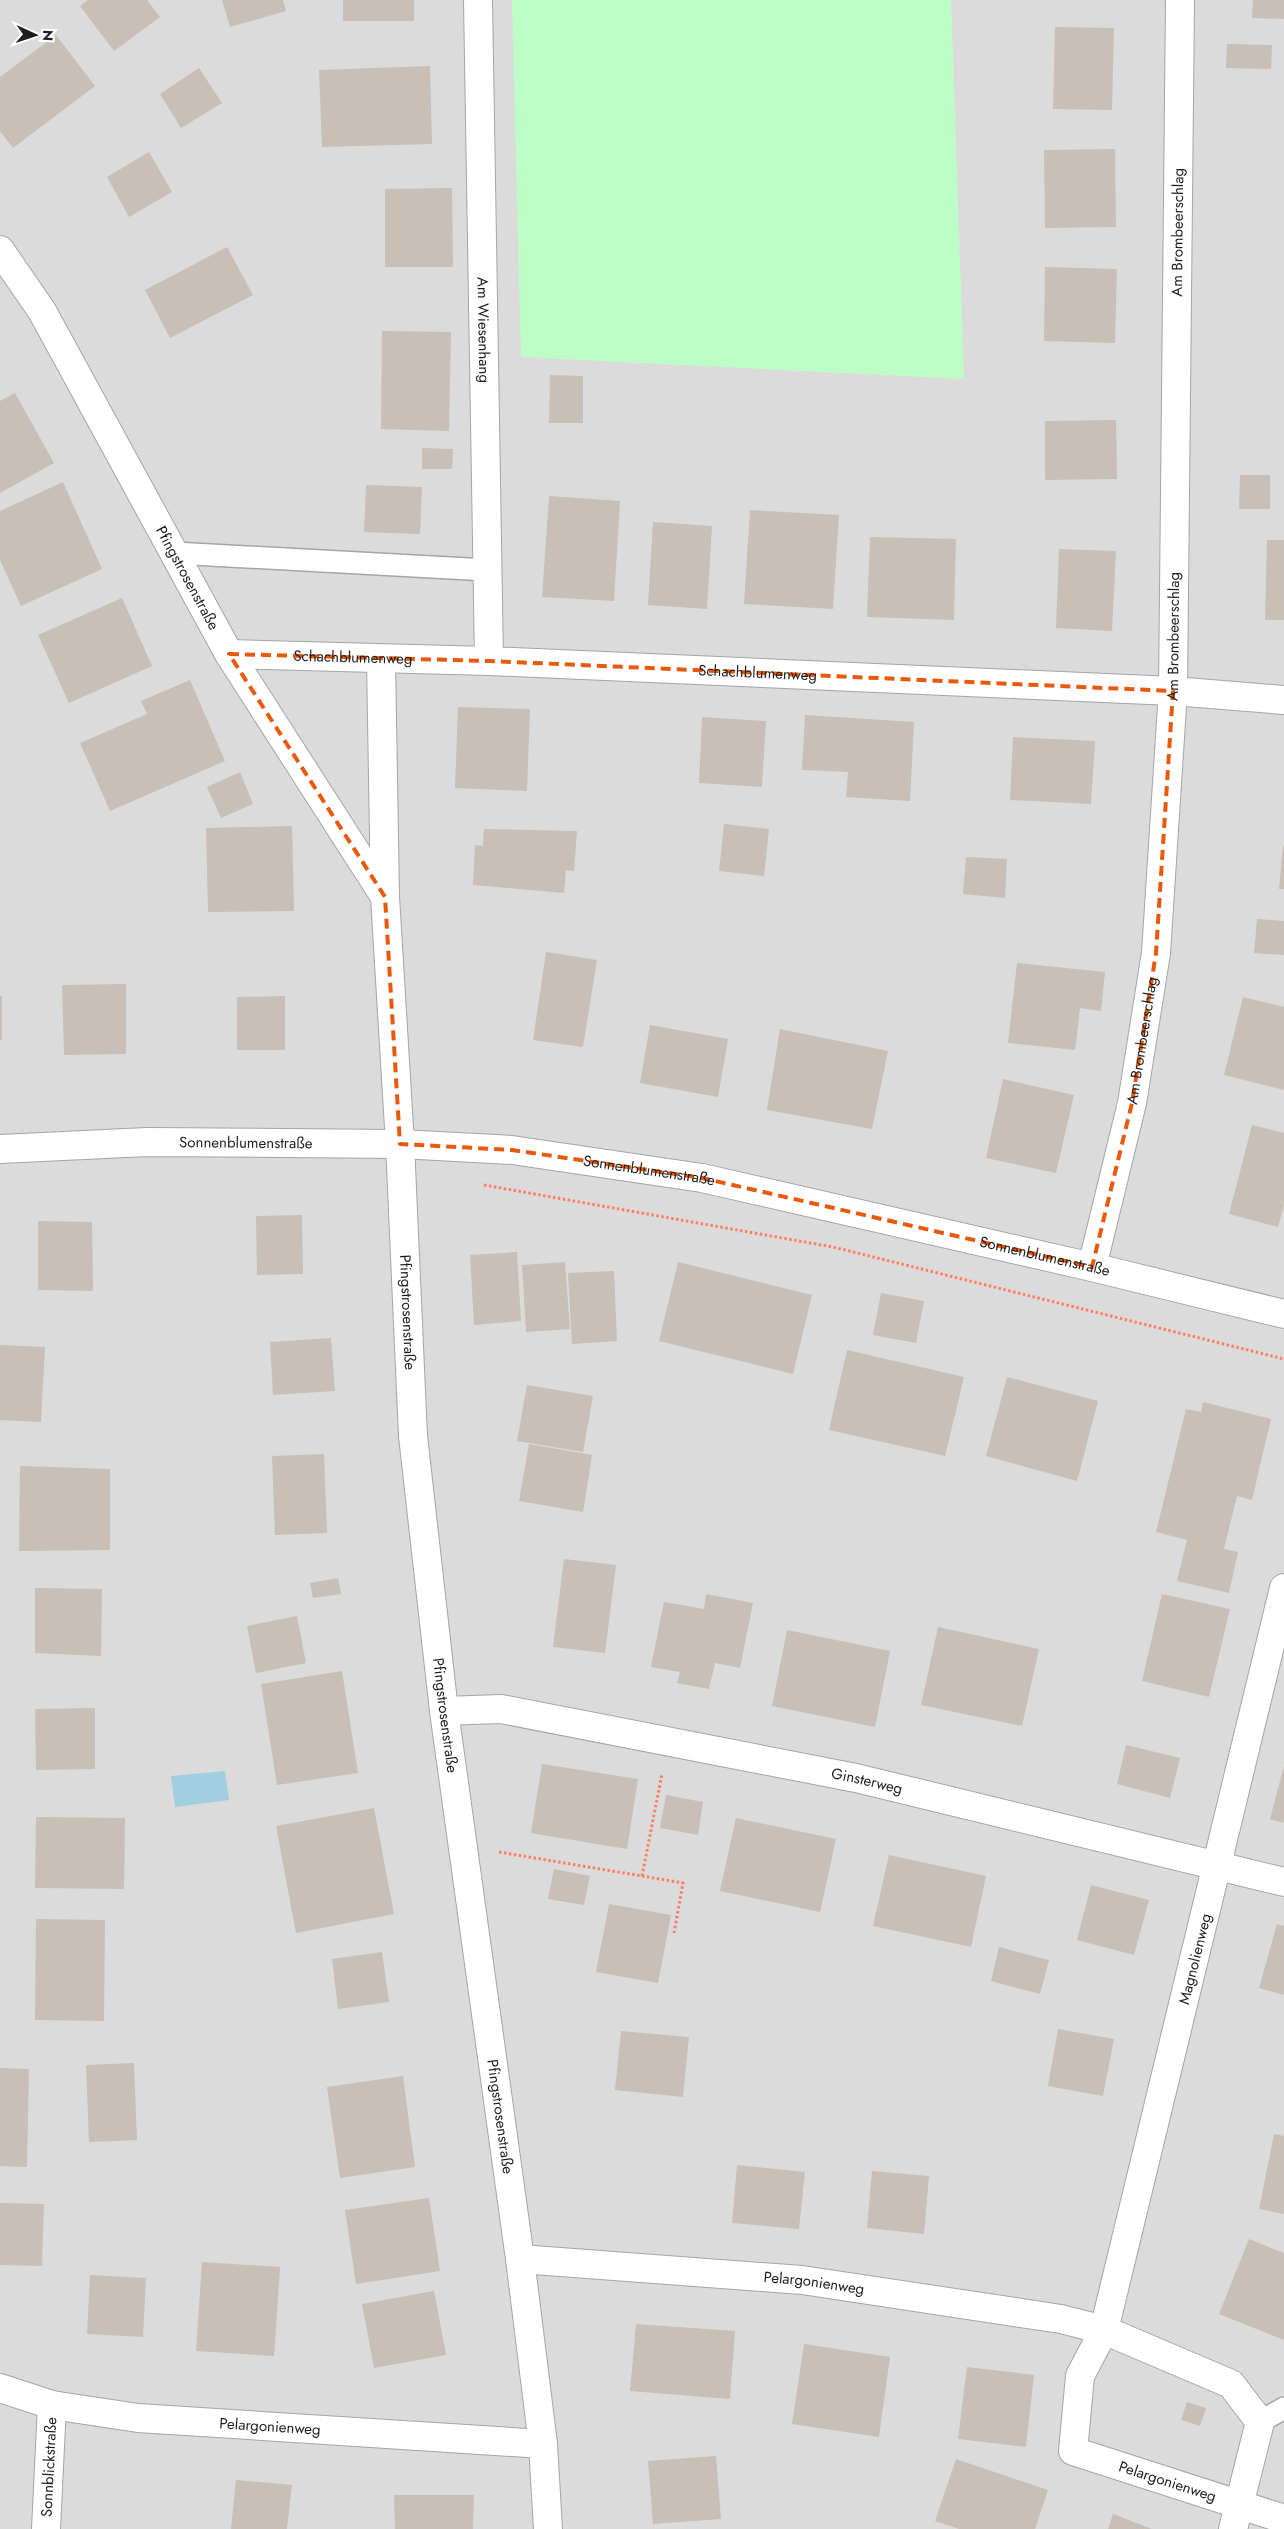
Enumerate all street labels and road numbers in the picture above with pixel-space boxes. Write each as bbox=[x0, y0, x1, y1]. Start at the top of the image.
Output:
street label: Am Brombeerschlag bbox=[1166, 168, 1189, 297]
street label: Am Wiesenhang bbox=[472, 277, 495, 383]
street label: Pfingstrosenstraße bbox=[150, 522, 225, 634]
street label: Am Brombeerschlag bbox=[1161, 572, 1185, 701]
street label: Schachblumenweg bbox=[293, 645, 413, 670]
street label: Schachblumenweg bbox=[698, 659, 818, 686]
street label: Am Brombeerschlag bbox=[1121, 975, 1163, 1106]
street label: Sonnenblumenstraße bbox=[179, 1131, 313, 1154]
street label: Sonnenblumenstraße bbox=[582, 1150, 718, 1192]
street label: Sonnenblumenstraße bbox=[977, 1231, 1113, 1282]
street label: Pfingstrosenstraße bbox=[394, 1254, 421, 1371]
street label: Pfingstrosenstraße bbox=[427, 1657, 463, 1774]
street label: Ginsterweg bbox=[829, 1762, 905, 1800]
street label: Magnolienweg bbox=[1173, 1911, 1217, 2007]
street label: Pfingstrosenstraße bbox=[481, 2058, 519, 2176]
street label: Pelargonienweg bbox=[763, 2266, 866, 2300]
street label: Pelargonienweg bbox=[219, 2412, 321, 2441]
street label: Sonnblickstraße bbox=[36, 2416, 62, 2518]
street label: Pelargonienweg bbox=[1116, 2455, 1219, 2507]

